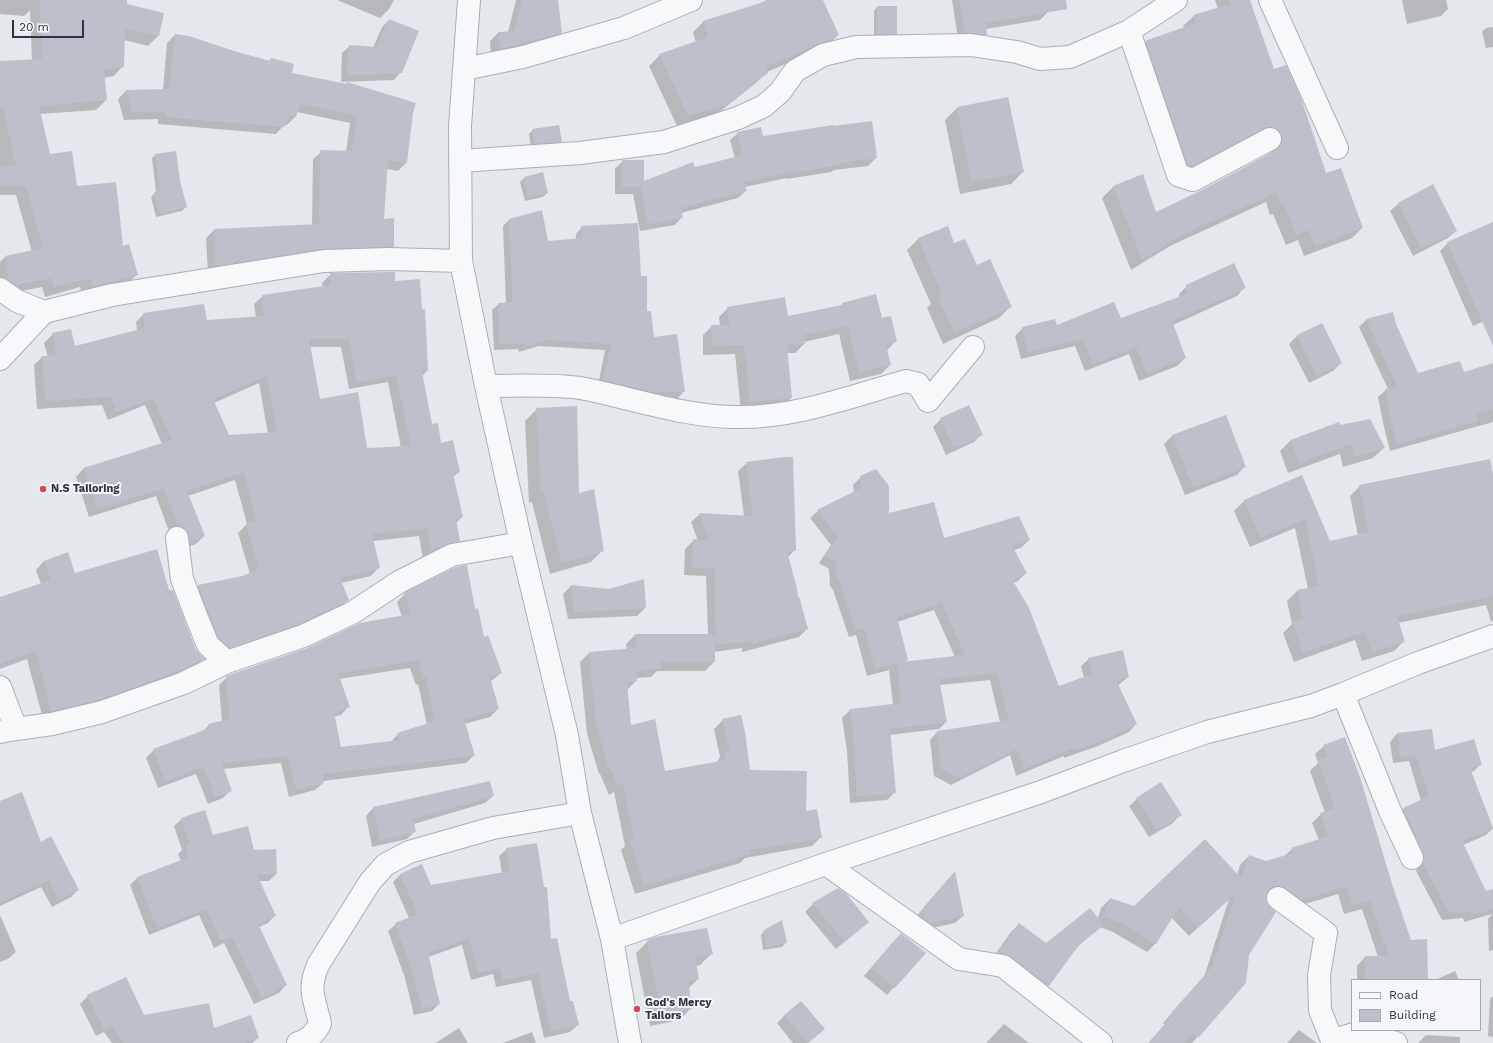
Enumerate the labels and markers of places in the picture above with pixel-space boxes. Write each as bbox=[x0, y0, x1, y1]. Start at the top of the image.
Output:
place label: N.S Tailoring bbox=[51, 482, 120, 496]
marker: N.S Tailoring bbox=[38, 484, 48, 494]
place label: God's Mercy Tailors bbox=[645, 996, 711, 1022]
marker: God's Mercy Tailors bbox=[632, 1004, 642, 1014]

